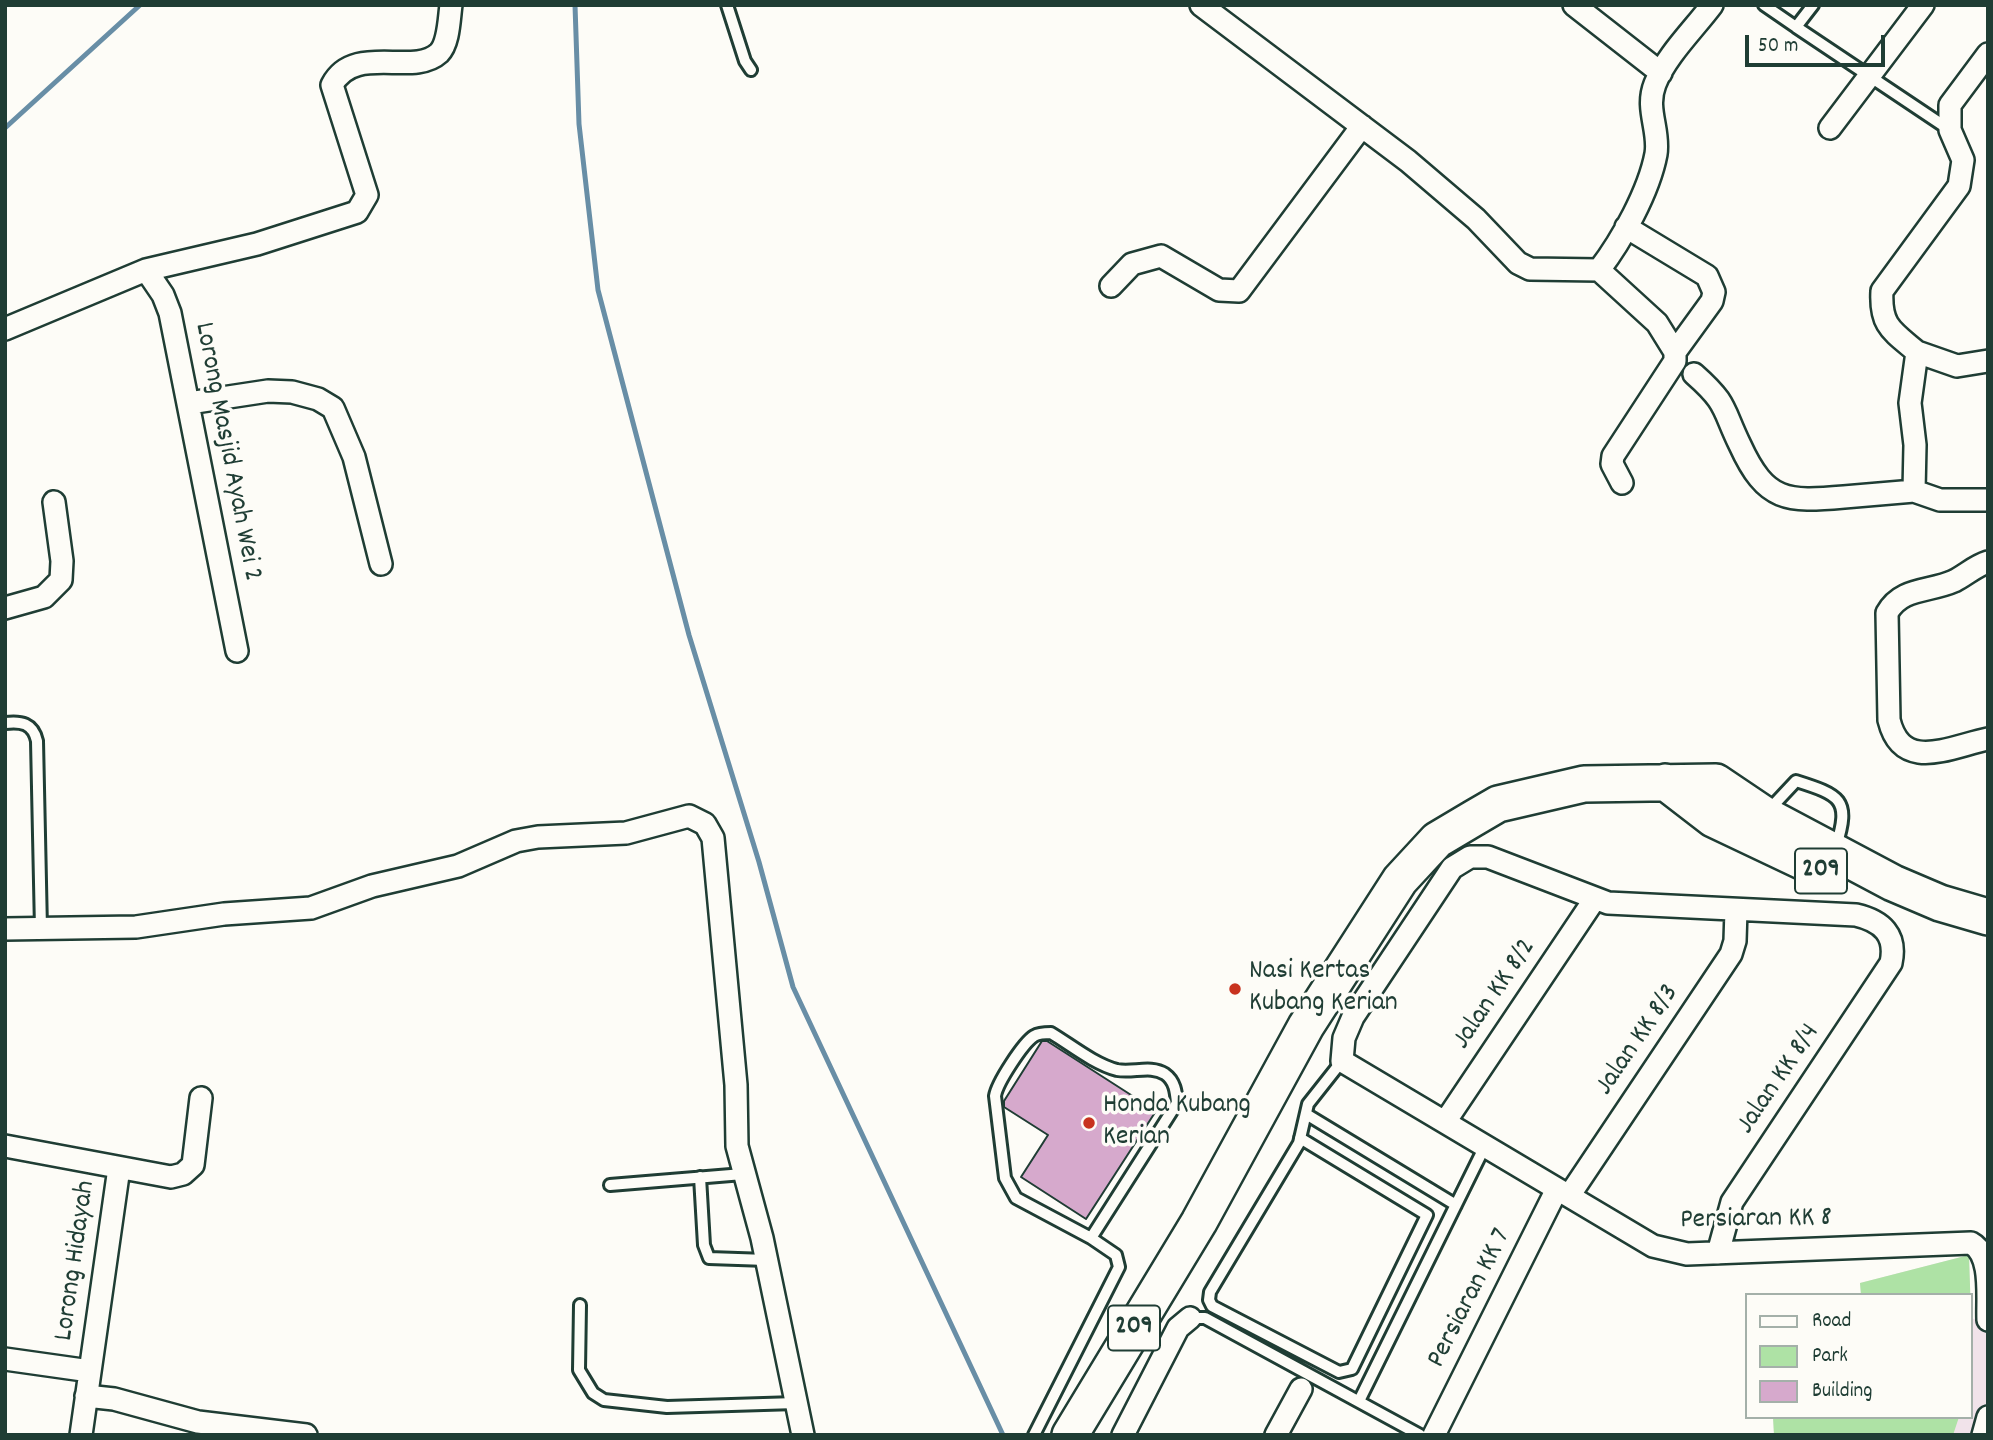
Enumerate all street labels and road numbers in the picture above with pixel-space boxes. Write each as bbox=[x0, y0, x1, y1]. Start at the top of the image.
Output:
street label: Lorong Masjid Ayah Wei 2 bbox=[184, 320, 268, 584]
road number: 209 bbox=[1795, 848, 1847, 894]
street label: Jalan KK 8/2 bbox=[1447, 933, 1545, 1057]
street label: Jalan KK 8/3 bbox=[1590, 979, 1688, 1103]
street label: Jalan KK 8/4 bbox=[1731, 1019, 1829, 1141]
street label: Lorong Hidayah bbox=[49, 1179, 105, 1343]
street label: Persiaran KK 8 bbox=[1680, 1203, 1832, 1239]
street label: Persiaran KK 7 bbox=[1422, 1224, 1520, 1374]
road number: 209 bbox=[1108, 1306, 1160, 1350]

